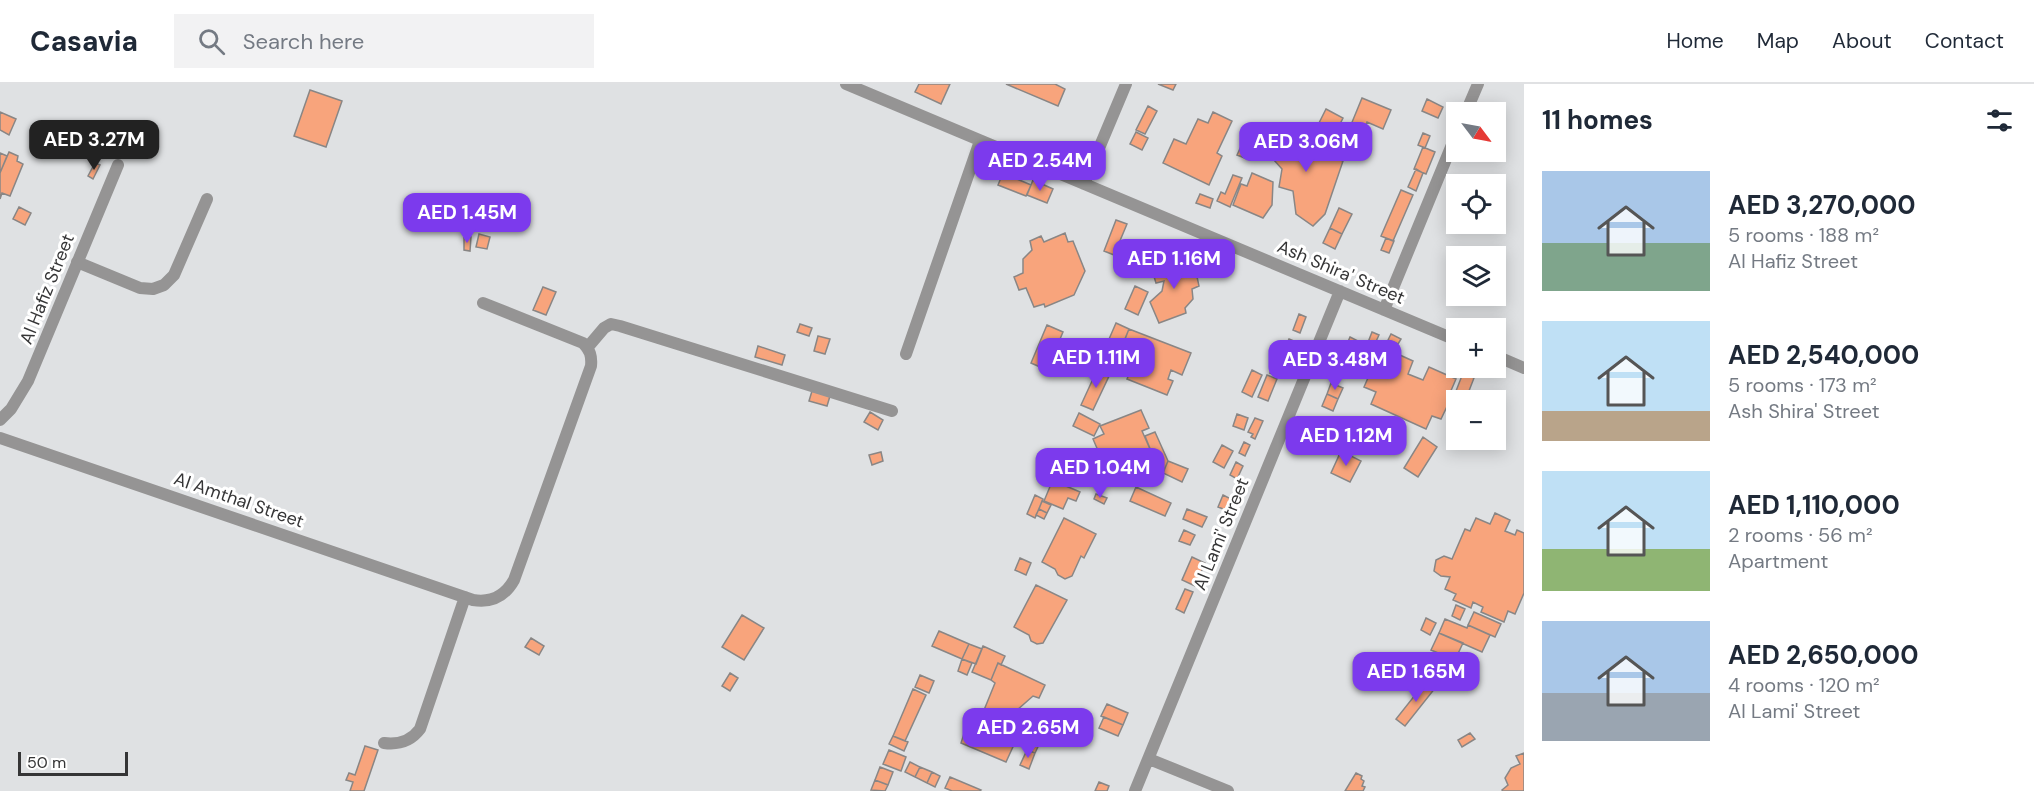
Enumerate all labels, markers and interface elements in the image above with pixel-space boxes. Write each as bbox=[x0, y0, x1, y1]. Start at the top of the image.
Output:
search box bbox=[174, 14, 594, 68]
text: Casavia bbox=[30, 23, 138, 60]
icon: search bbox=[195, 25, 228, 58]
text: Search here bbox=[243, 27, 364, 56]
text: Home bbox=[1666, 27, 1724, 55]
text: Map bbox=[1757, 27, 1799, 55]
text: About bbox=[1832, 27, 1892, 55]
text: Contact bbox=[1925, 27, 2004, 55]
north arrow bbox=[1446, 102, 1506, 162]
map controls bbox=[1446, 102, 1506, 450]
text: 11 homes bbox=[1542, 103, 1653, 137]
icon: filters bbox=[1983, 104, 2016, 137]
pin: AED 3.27M bbox=[25, 120, 163, 171]
pin: AED 3.06M bbox=[1237, 122, 1375, 173]
text: AED 3.27M bbox=[43, 126, 145, 152]
text: AED 3.06M bbox=[1253, 128, 1359, 154]
pin: AED 2.54M bbox=[971, 141, 1109, 192]
text: AED 2.54M bbox=[988, 147, 1092, 173]
button: locate bbox=[1446, 174, 1506, 234]
text: AED 3,270,000 bbox=[1728, 188, 1916, 222]
pin: AED 1.45M bbox=[398, 193, 536, 244]
icon: home bbox=[1590, 195, 1662, 267]
text: AED 1.45M bbox=[417, 199, 517, 225]
text: 5 rooms · 188 m² bbox=[1728, 222, 1879, 248]
street label: Al Hafiz Street bbox=[14, 230, 80, 348]
street label: Ash Shira' Street bbox=[1274, 234, 1408, 310]
pin: AED 1.16M bbox=[1105, 239, 1243, 290]
text: AED 1.16M bbox=[1127, 245, 1221, 271]
button: layers bbox=[1446, 246, 1506, 306]
text: Al Hafiz Street bbox=[1728, 248, 1858, 274]
button: + bbox=[1446, 318, 1506, 378]
pin: AED 1.11M bbox=[1027, 338, 1165, 389]
text: AED 2,540,000 bbox=[1728, 338, 1919, 372]
pin: AED 3.48M bbox=[1266, 340, 1404, 391]
text: AED 1.11M bbox=[1052, 344, 1140, 370]
icon: home bbox=[1590, 345, 1662, 417]
text: AED 3.48M bbox=[1282, 346, 1388, 372]
text: 5 rooms · 173 m² bbox=[1728, 372, 1877, 398]
button: − bbox=[1446, 390, 1506, 450]
text: Ash Shira' Street bbox=[1728, 398, 1880, 424]
pin: AED 1.12M bbox=[1277, 416, 1415, 467]
text: AED 1.12M bbox=[1300, 422, 1392, 448]
pin: AED 1.04M bbox=[1031, 448, 1169, 499]
text: AED 1.04M bbox=[1050, 454, 1151, 480]
street label: Al Amthal Street bbox=[171, 467, 307, 533]
street label: Al Lami' Street bbox=[1188, 474, 1254, 594]
text: AED 1,110,000 bbox=[1728, 488, 1900, 522]
icon: home bbox=[1590, 495, 1662, 567]
text: 2 rooms · 56 m² bbox=[1728, 522, 1873, 548]
text: Apartment bbox=[1728, 548, 1828, 574]
text: AED 2,650,000 bbox=[1728, 638, 1918, 672]
icon: home bbox=[1590, 645, 1662, 717]
pin: AED 1.65M bbox=[1347, 652, 1485, 703]
text: AED 1.65M bbox=[1367, 658, 1465, 684]
text: 4 rooms · 120 m² bbox=[1728, 672, 1880, 698]
text: Al Lami' Street bbox=[1728, 698, 1860, 724]
pin: AED 2.65M bbox=[959, 708, 1097, 759]
text: AED 2.65M bbox=[976, 714, 1080, 740]
scale bar bbox=[18, 749, 128, 776]
text: 50 m bbox=[27, 752, 66, 773]

